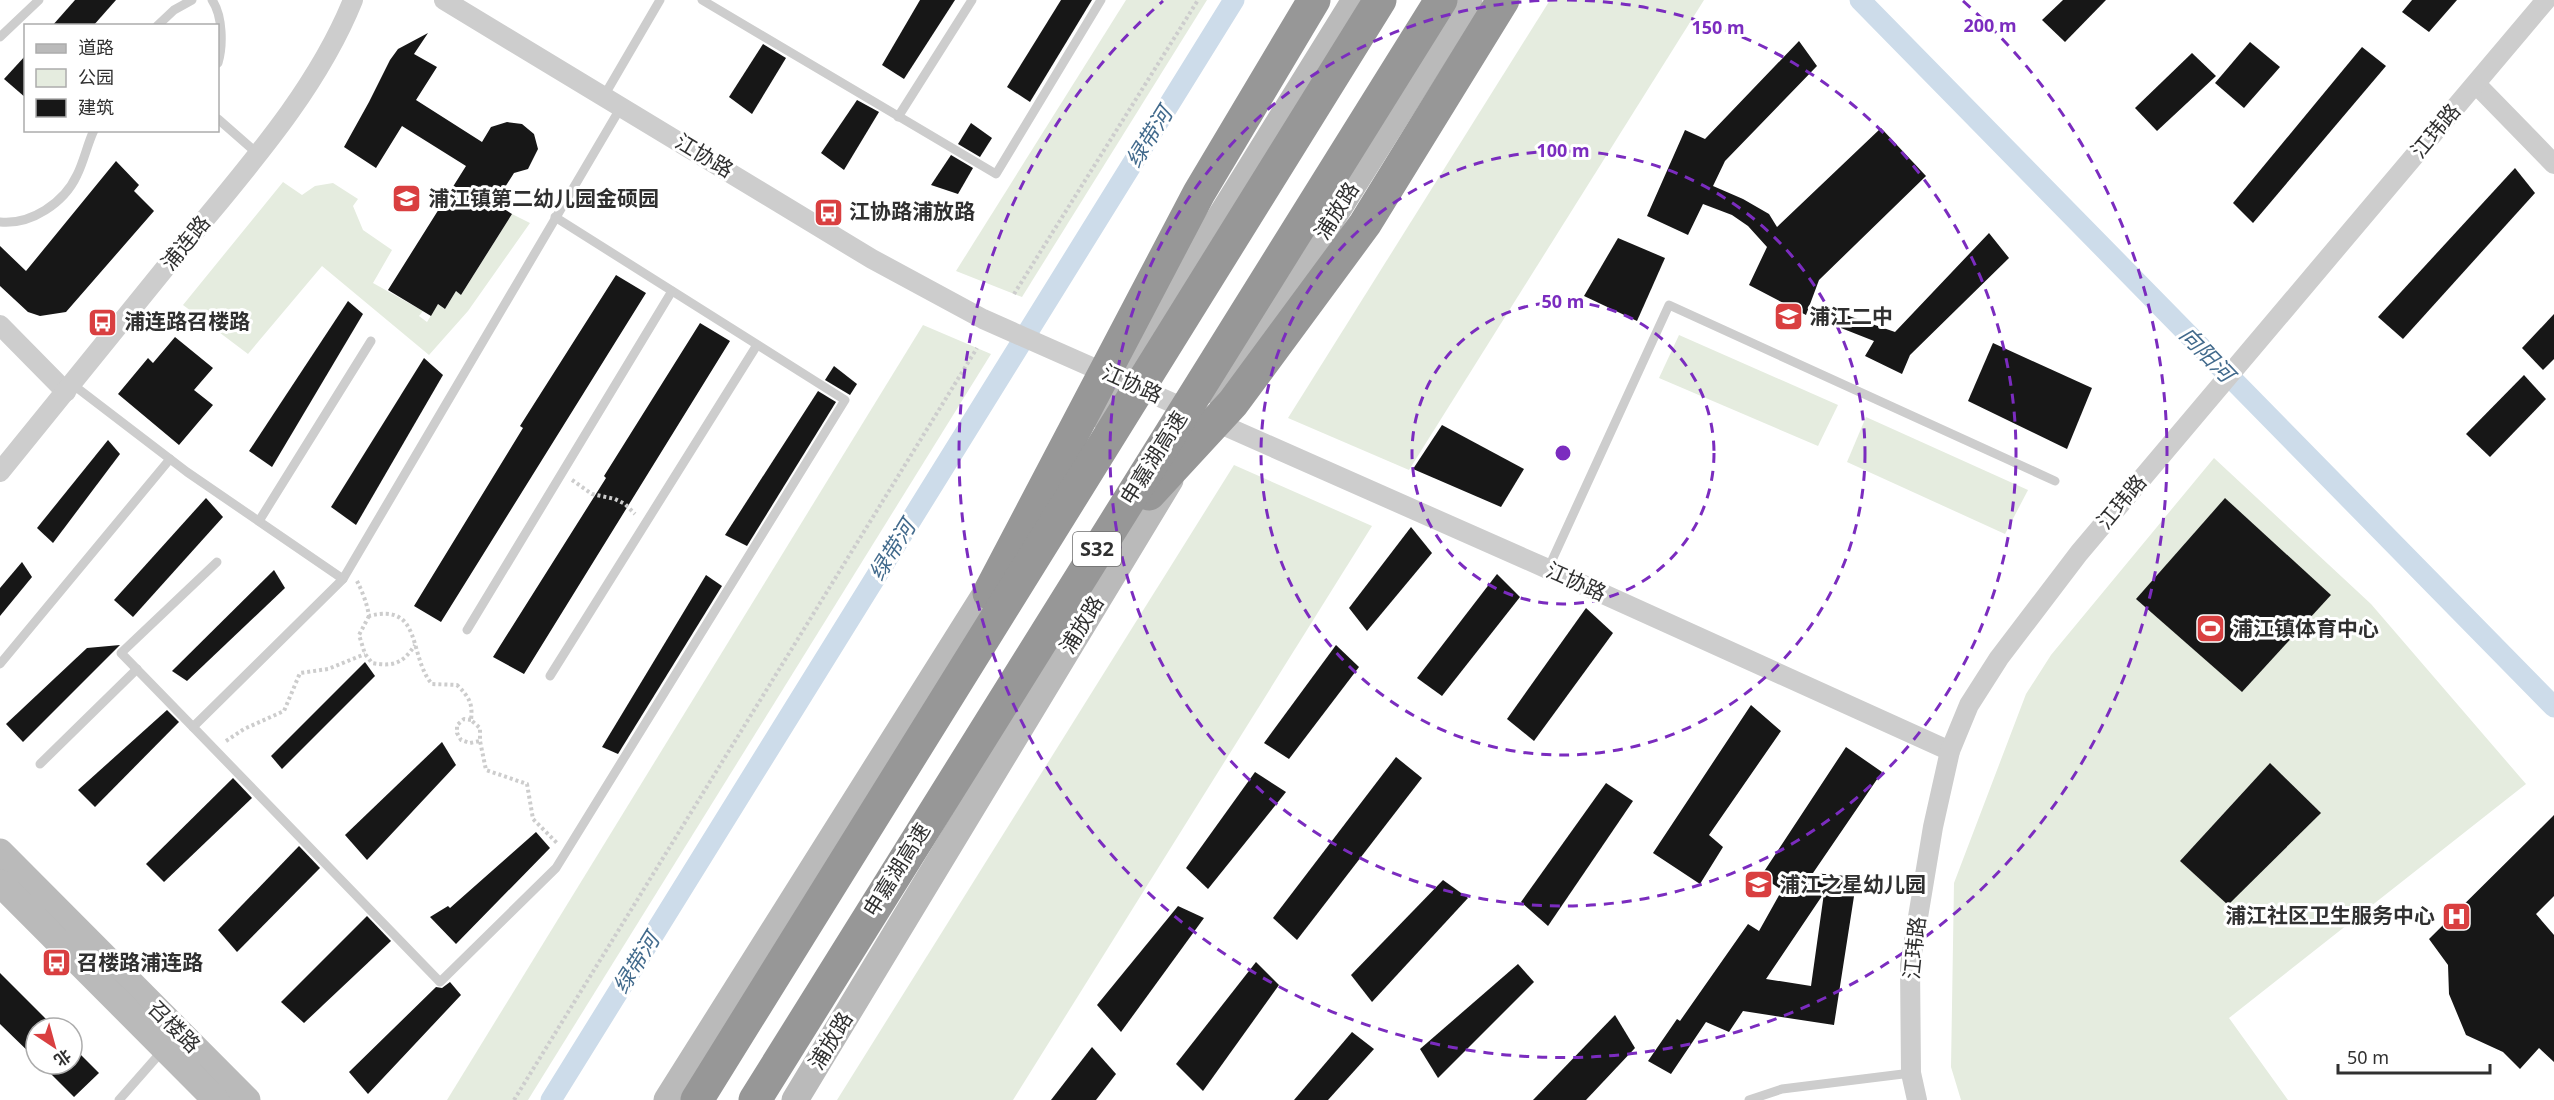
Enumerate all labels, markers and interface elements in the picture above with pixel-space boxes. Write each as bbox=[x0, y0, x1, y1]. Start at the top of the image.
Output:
text: 200 m bbox=[1963, 13, 2017, 37]
text: 150 m bbox=[1691, 15, 1745, 39]
legend bbox=[24, 24, 219, 132]
text: 道路 bbox=[78, 35, 114, 59]
text: 公园 bbox=[78, 65, 114, 89]
text: 建筑 bbox=[78, 95, 114, 119]
water label: 绿带河 bbox=[1118, 97, 1180, 172]
street label: 江玮路 bbox=[2404, 97, 2466, 163]
street label: 江协路 bbox=[670, 127, 739, 183]
text: 100 m bbox=[1536, 138, 1590, 162]
street label: 浦放路 bbox=[1308, 176, 1365, 245]
school or university icon: 浦江镇第二幼儿园金硕园 bbox=[391, 183, 423, 215]
place label: 浦江镇第二幼儿园金硕园 bbox=[428, 184, 659, 212]
bus stop icon: 江协路浦放路 bbox=[812, 196, 844, 228]
place label: 江协路浦放路 bbox=[849, 197, 975, 225]
street label: 浦连路 bbox=[155, 209, 216, 276]
text: 50 m bbox=[1542, 289, 1584, 313]
school or university icon: 浦江二中 bbox=[1772, 301, 1804, 333]
place label: 浦江二中 bbox=[1809, 302, 1893, 330]
bus stop icon: 浦连路召楼路 bbox=[87, 306, 119, 338]
place label: 浦连路召楼路 bbox=[124, 307, 250, 335]
water label: 向阳河 bbox=[2174, 319, 2244, 390]
street label: 江协路 bbox=[1098, 357, 1167, 409]
street label: 申嘉湖高速 bbox=[1113, 406, 1193, 509]
centre of rings bbox=[1553, 443, 1573, 463]
street label: 江玮路 bbox=[2090, 468, 2152, 534]
water label: 绿带河 bbox=[861, 510, 923, 585]
road number: S32 bbox=[1073, 532, 1121, 566]
street label: 江协路 bbox=[1542, 555, 1611, 607]
street label: 浦放路 bbox=[1053, 590, 1109, 659]
sports icon: 浦江镇体育中心 bbox=[2195, 613, 2227, 645]
place label: 浦江镇体育中心 bbox=[2232, 614, 2379, 642]
street label: 申嘉湖高速 bbox=[856, 818, 936, 921]
school or university icon: 浦江之星幼儿园 bbox=[1742, 869, 1774, 901]
place label: 浦江之星幼儿园 bbox=[1779, 870, 1926, 898]
hospital icon: 浦江社区卫生服务中心 bbox=[2440, 900, 2472, 932]
place label: 浦江社区卫生服务中心 bbox=[2225, 901, 2435, 929]
street label: 江玮路 bbox=[1897, 915, 1931, 981]
water label: 绿带河 bbox=[605, 923, 667, 998]
bus stop icon: 召楼路浦连路 bbox=[40, 947, 72, 979]
place label: 召楼路浦连路 bbox=[77, 948, 203, 976]
street label: 召楼路 bbox=[143, 994, 207, 1058]
street label: 浦放路 bbox=[802, 1006, 858, 1075]
north arrow bbox=[24, 1016, 84, 1076]
scale bar bbox=[2338, 1037, 2490, 1075]
text: 北 bbox=[50, 1045, 76, 1072]
text: 50 m bbox=[2347, 1045, 2389, 1069]

